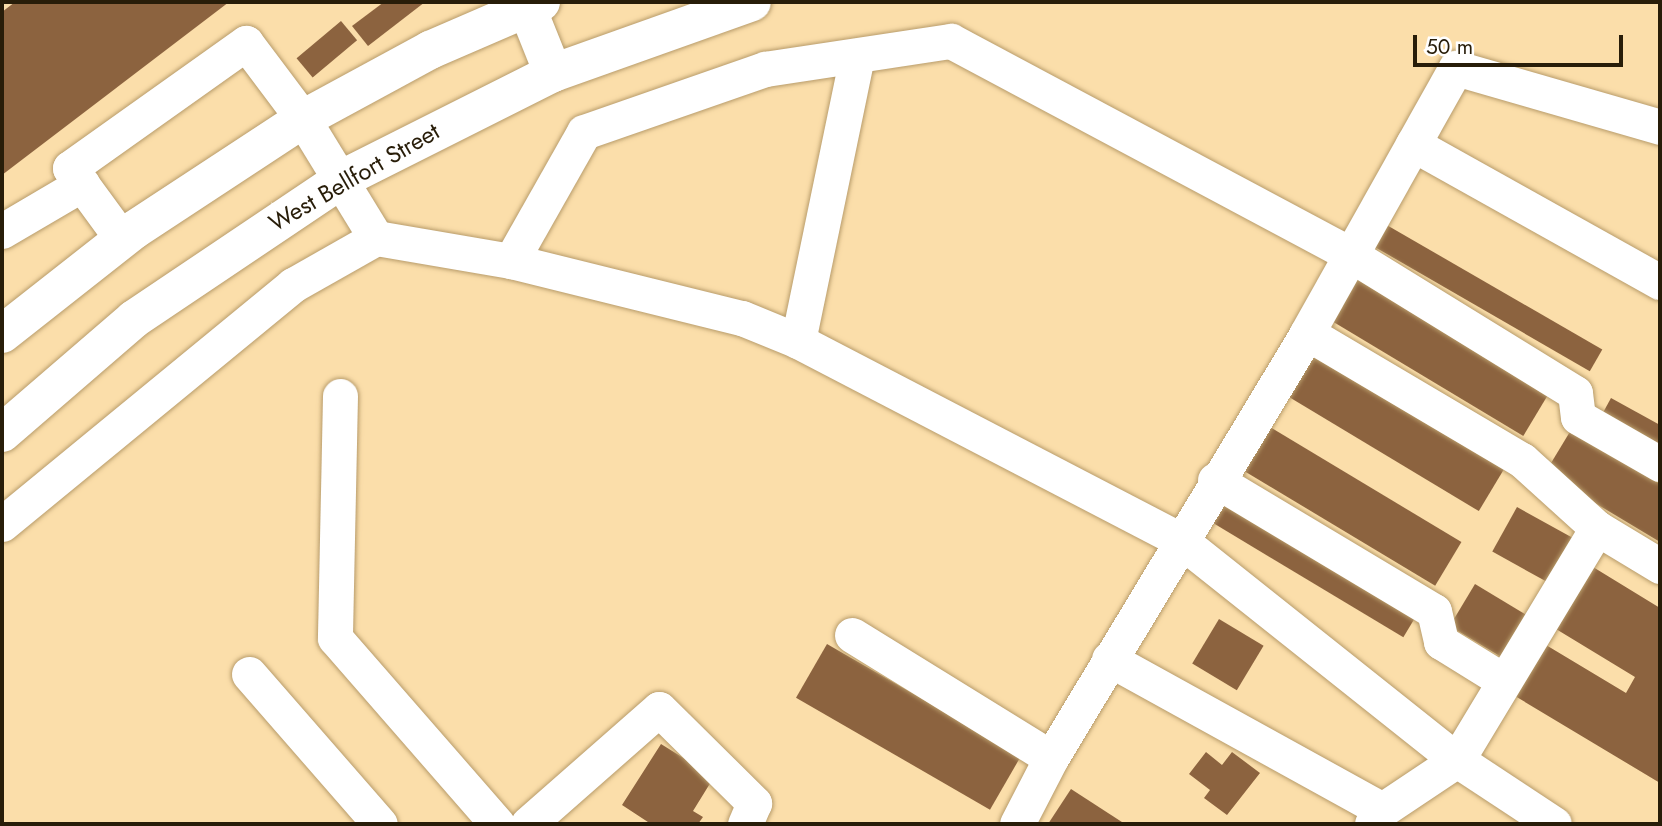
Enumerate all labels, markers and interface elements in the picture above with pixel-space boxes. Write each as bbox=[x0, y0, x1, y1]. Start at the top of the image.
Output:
scale bar bbox=[1417, 21, 1627, 65]
text: 50 m bbox=[1426, 32, 1473, 62]
street label: West Bellfort Street bbox=[264, 117, 444, 237]

